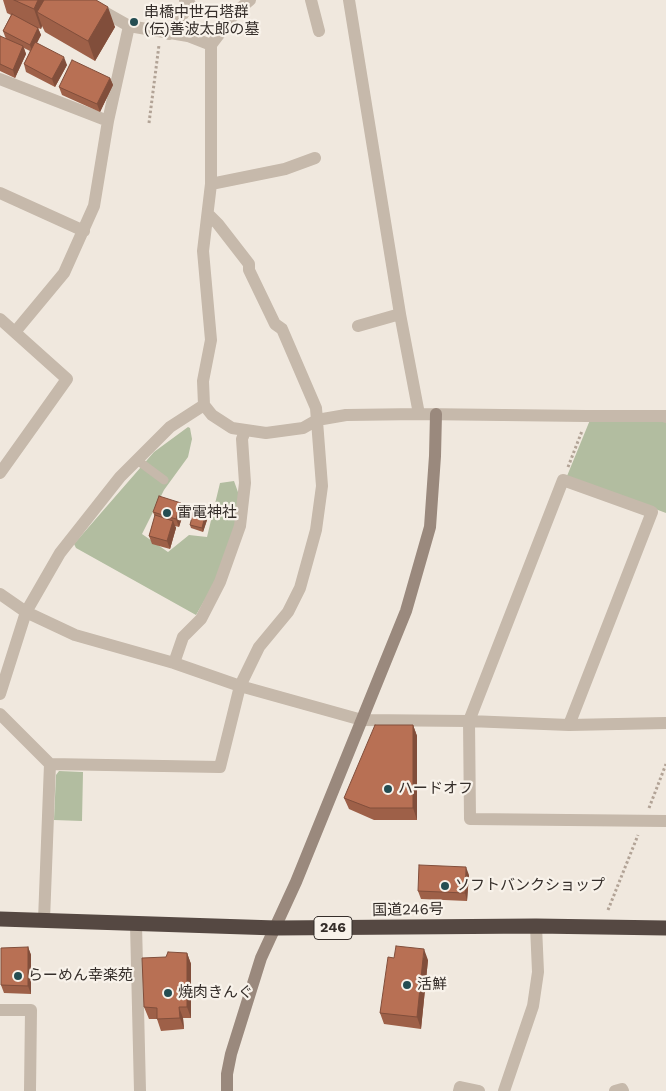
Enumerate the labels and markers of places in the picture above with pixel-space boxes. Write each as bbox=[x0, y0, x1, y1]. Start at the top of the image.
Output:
place label: 串橋中世石塔群 (伝)善波太郎の墓 bbox=[144, 4, 259, 39]
marker: 串橋中世石塔群 (伝)善波太郎の墓 bbox=[128, 16, 140, 28]
place label: 雷電神社 bbox=[177, 504, 237, 522]
marker: 雷電神社 bbox=[161, 507, 173, 519]
place label: ハードオフ bbox=[398, 780, 473, 798]
marker: ハードオフ bbox=[382, 783, 394, 795]
place label: ソフトバンクショップ bbox=[455, 877, 605, 895]
marker: ソフトバンクショップ bbox=[439, 880, 451, 892]
place label: らーめん幸楽苑 bbox=[28, 967, 133, 985]
marker: らーめん幸楽苑 bbox=[12, 970, 24, 982]
place label: 活鮮 bbox=[417, 976, 447, 994]
marker: 活鮮 bbox=[401, 979, 413, 991]
place label: 焼肉きんぐ bbox=[178, 984, 253, 1002]
marker: 焼肉きんぐ bbox=[162, 987, 174, 999]

